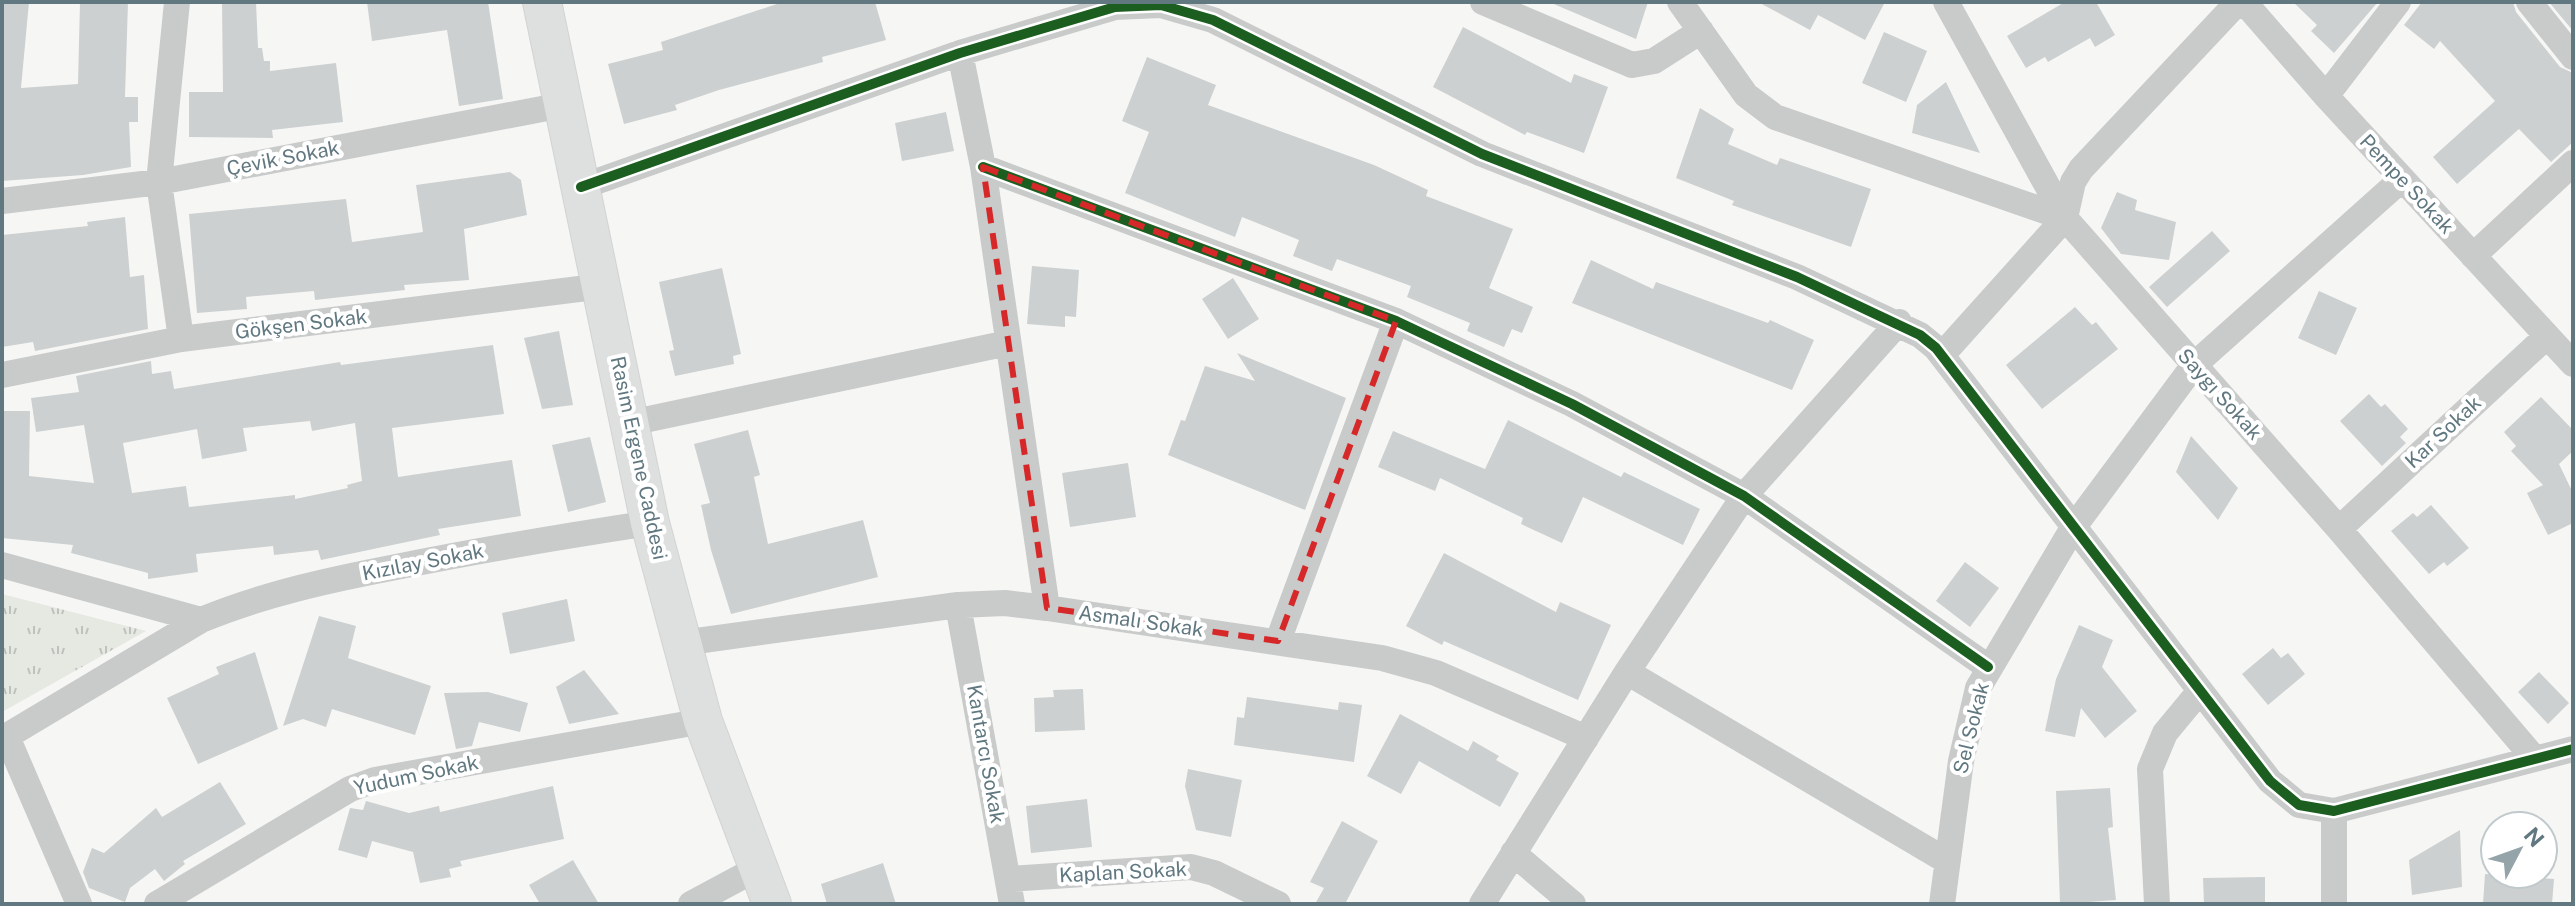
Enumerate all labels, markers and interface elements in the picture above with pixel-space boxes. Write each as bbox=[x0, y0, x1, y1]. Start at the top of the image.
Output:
street label: Pempe Sokak bbox=[2355, 129, 2459, 239]
street label: Çevik Sokak bbox=[225, 135, 341, 181]
street label: Gökşen Sokak bbox=[234, 304, 368, 344]
street label: Saygı Sokak bbox=[2173, 343, 2267, 445]
street label: Rasim Ergene Caddesi bbox=[606, 354, 672, 562]
street label: Kar Sokak bbox=[2400, 391, 2486, 473]
street label: Kızılay Sokak bbox=[360, 538, 486, 586]
street label: Asmalı Sokak bbox=[1077, 600, 1205, 642]
street label: Sel Sokak bbox=[1948, 680, 1994, 776]
street label: Kantarcı Sokak bbox=[962, 683, 1010, 825]
street label: Yudum Sokak bbox=[352, 750, 480, 800]
north arrow bbox=[2479, 810, 2559, 890]
text: N bbox=[2519, 822, 2550, 852]
street label: Kaplan Sokak bbox=[1059, 857, 1187, 887]

